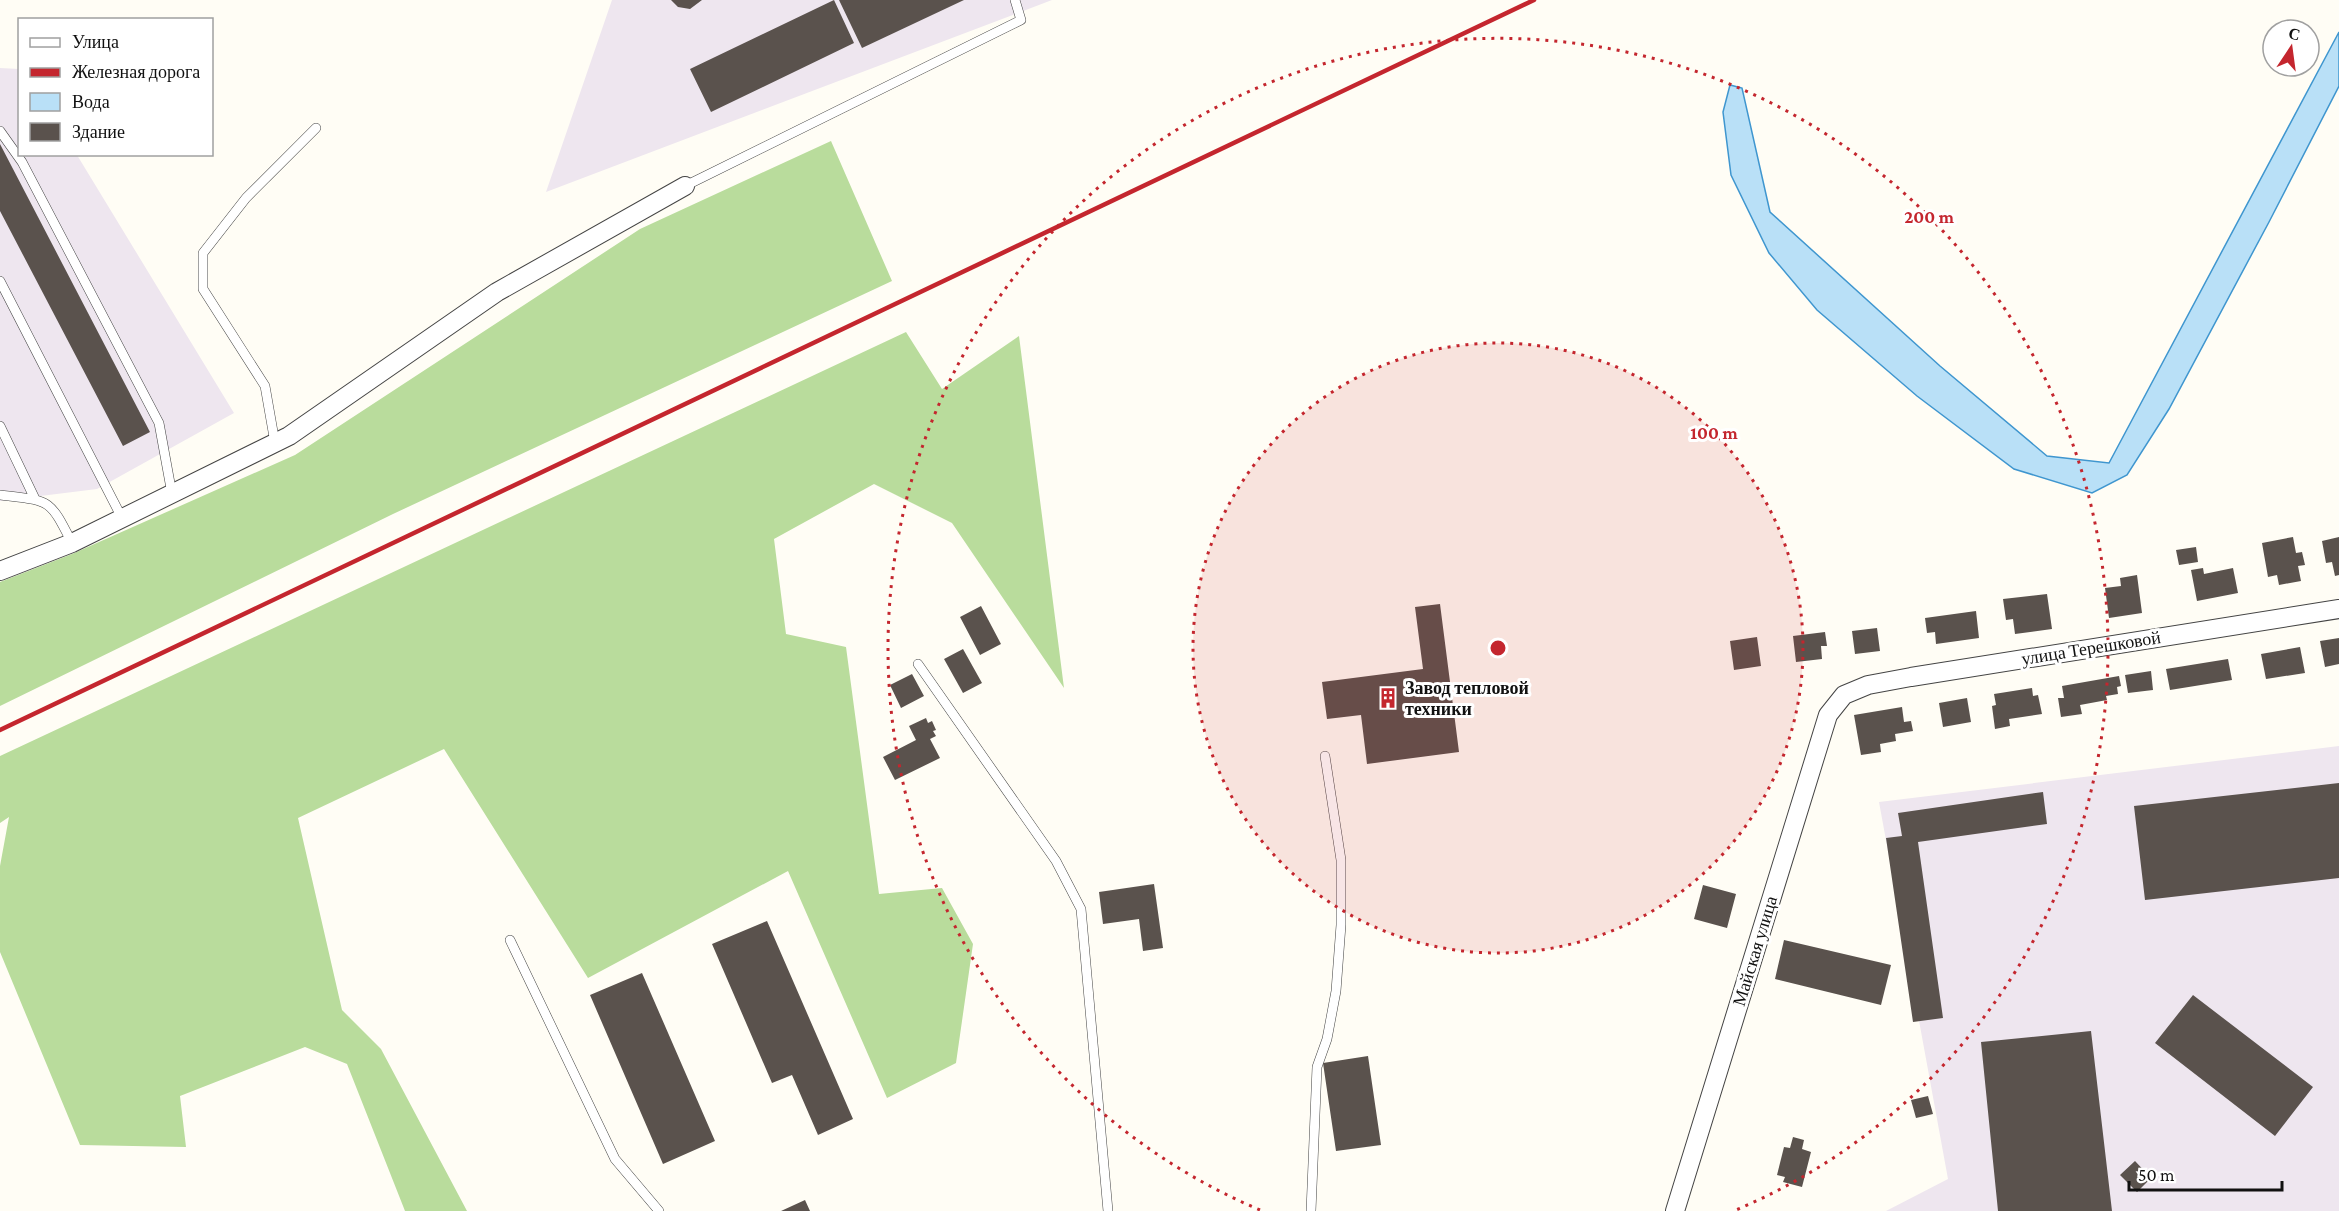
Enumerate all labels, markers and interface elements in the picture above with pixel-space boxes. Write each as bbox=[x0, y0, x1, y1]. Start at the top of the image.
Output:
legend bbox=[18, 18, 213, 156]
north arrow bbox=[2261, 18, 2321, 78]
text: С bbox=[2287, 24, 2302, 43]
text: Улица bbox=[72, 32, 119, 52]
text: Железная дорога bbox=[72, 62, 200, 82]
text: Вода bbox=[72, 92, 110, 112]
text: Здание bbox=[72, 122, 125, 142]
text: 200 m bbox=[1904, 207, 1955, 227]
text: 100 m bbox=[1690, 423, 1738, 443]
street label: улица Терешковой bbox=[2020, 627, 2162, 669]
centre of rings bbox=[1488, 638, 1508, 658]
place label: Завод тепловой техники bbox=[1405, 678, 1529, 719]
building icon: Завод тепловой техники bbox=[1376, 686, 1400, 710]
street label: Майская улица bbox=[1729, 893, 1781, 1009]
scale bar bbox=[2129, 1154, 2282, 1192]
text: 50 m bbox=[2138, 1165, 2175, 1185]

